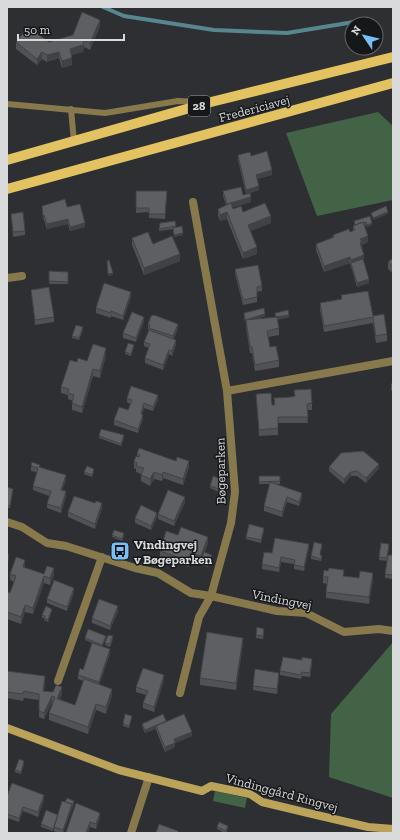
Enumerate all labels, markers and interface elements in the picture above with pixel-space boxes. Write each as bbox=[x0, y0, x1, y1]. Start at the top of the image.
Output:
scale bar bbox=[18, 16, 124, 42]
north arrow bbox=[344, 16, 384, 56]
text: 50 m bbox=[24, 23, 51, 37]
text: N bbox=[348, 23, 364, 38]
street label: Fredericiavej bbox=[217, 92, 291, 126]
road number: 28 bbox=[188, 96, 210, 116]
street label: Bøgeparken bbox=[212, 437, 229, 504]
place label: Vindingvej v Bøgeparken bbox=[134, 537, 213, 567]
bus stop icon: Vindingvej v Bøgeparken bbox=[109, 540, 131, 562]
street label: Vindingvej bbox=[250, 586, 313, 614]
street label: Vindinggård Ringvej bbox=[223, 770, 340, 816]

